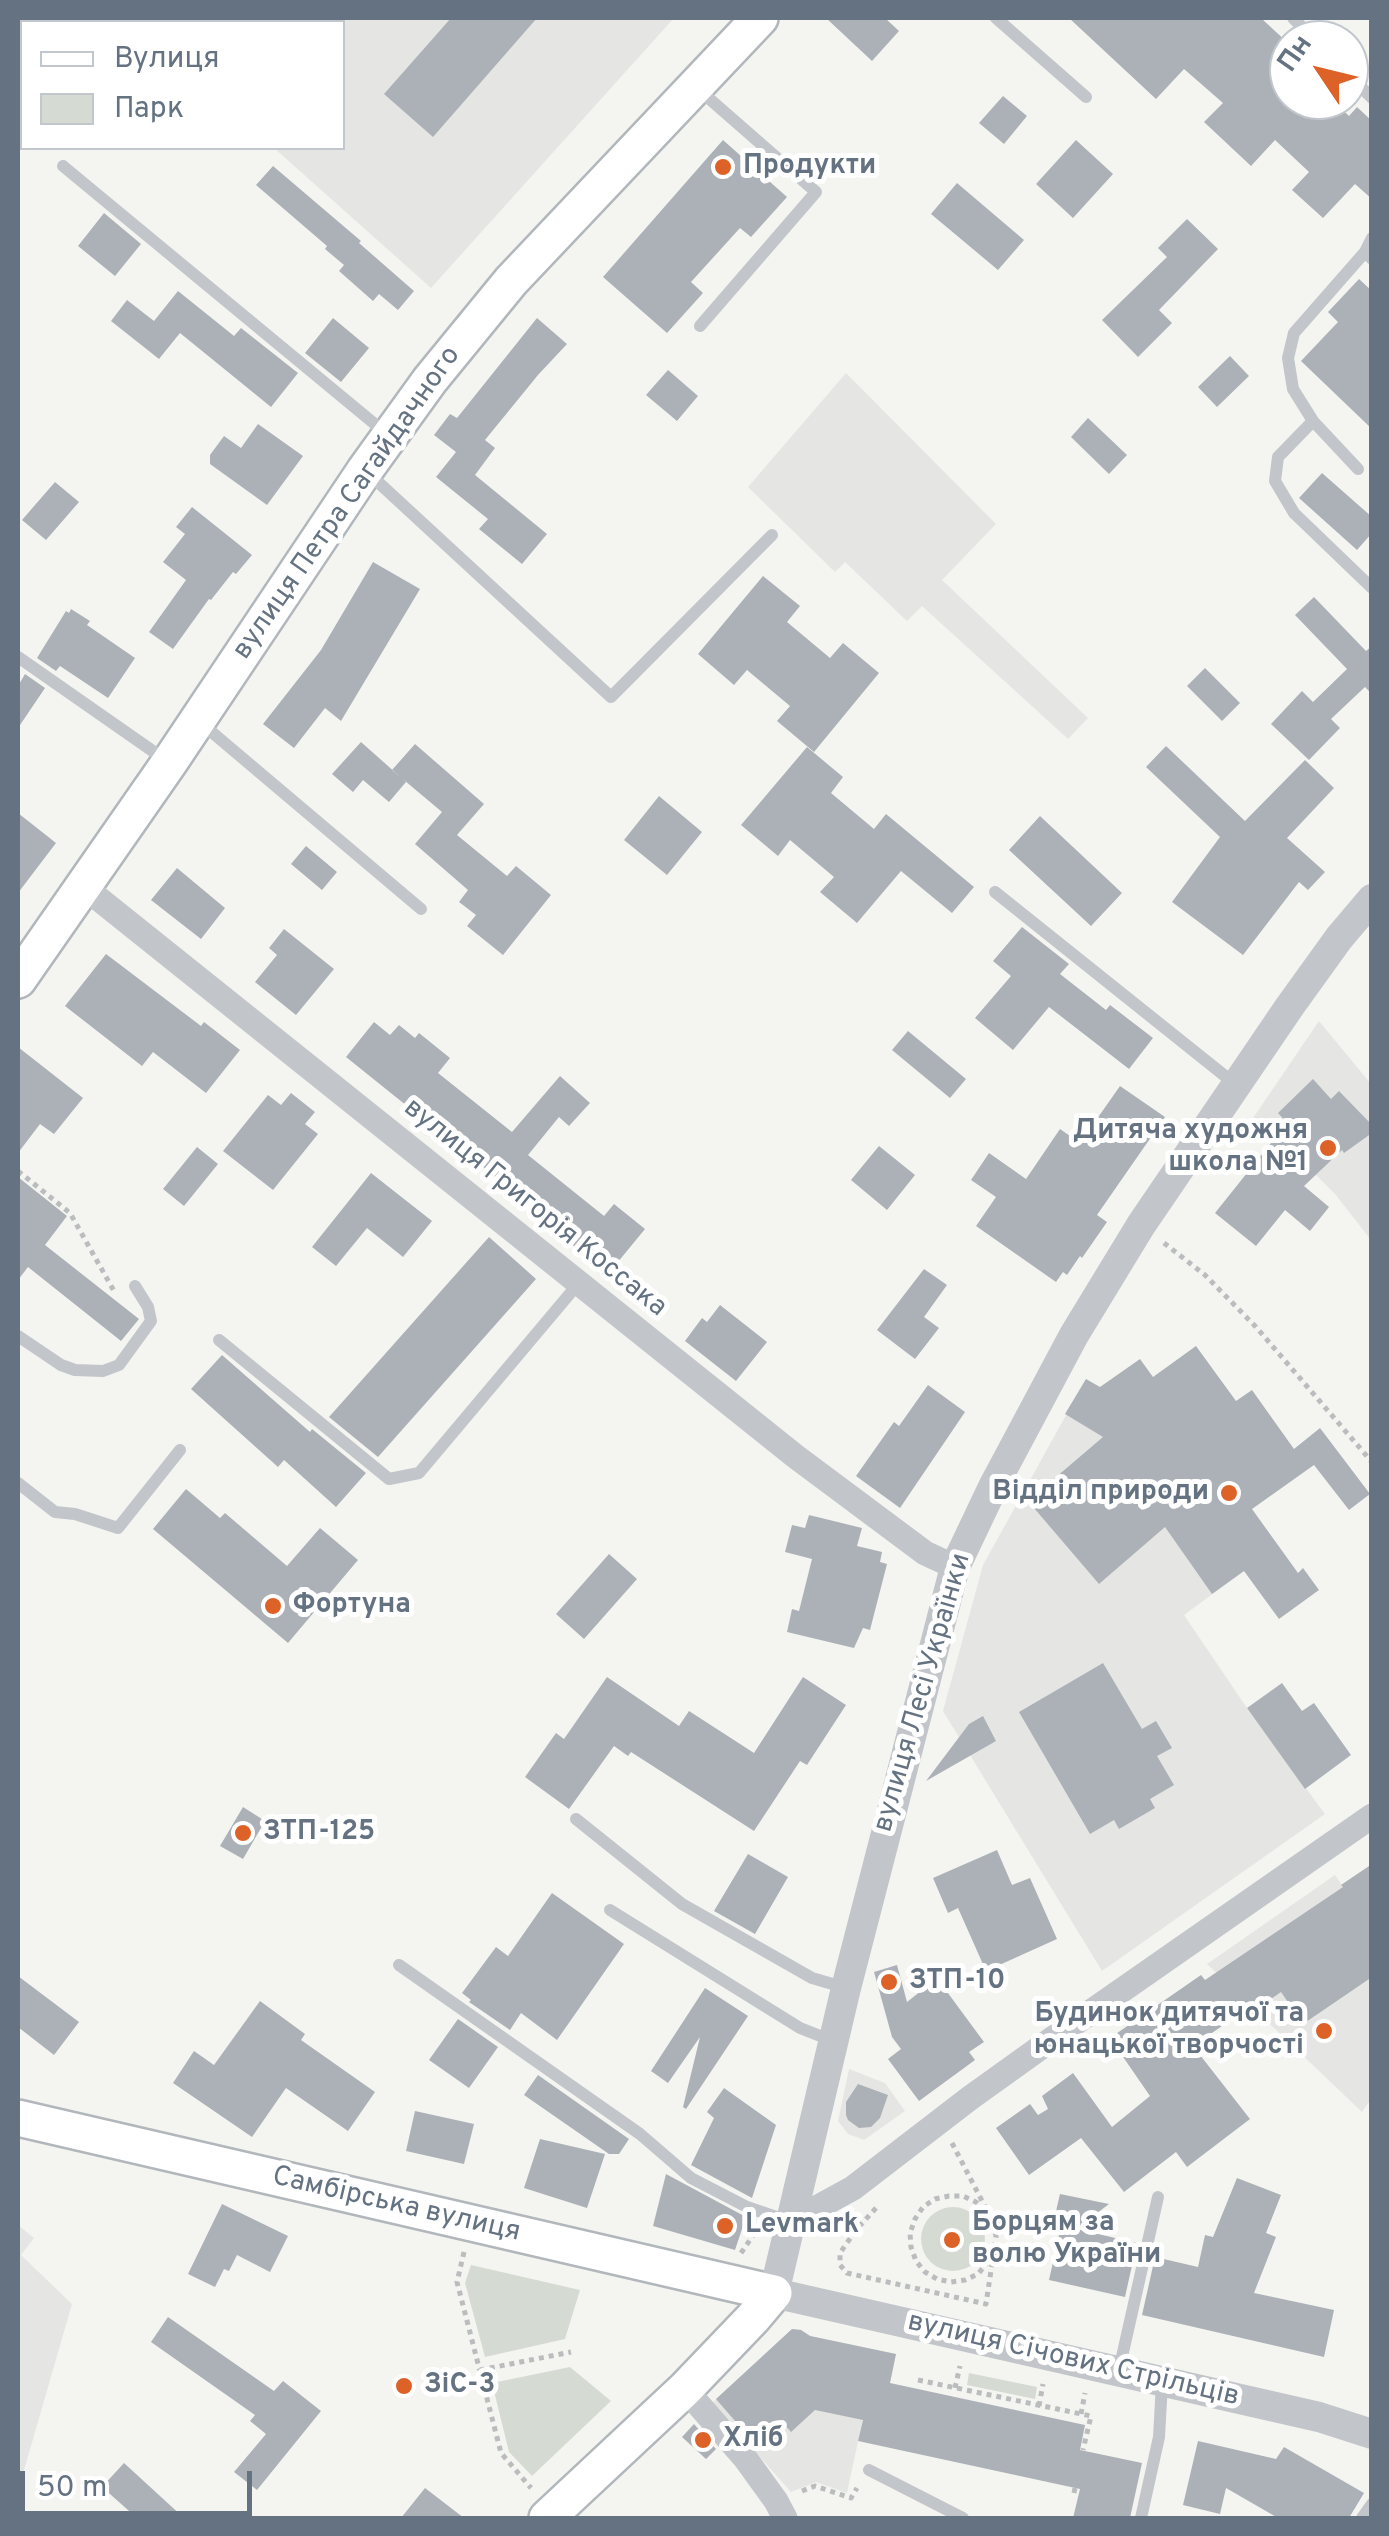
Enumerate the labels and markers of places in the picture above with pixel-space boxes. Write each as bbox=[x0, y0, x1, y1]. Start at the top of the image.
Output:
place label: Продукти bbox=[743, 150, 876, 184]
marker: Продукти bbox=[712, 156, 734, 178]
place label: Дитяча художня школа №1 bbox=[1073, 1115, 1308, 1181]
marker: Дитяча художня школа №1 bbox=[1317, 1137, 1339, 1159]
place label: Відділ природи bbox=[992, 1476, 1209, 1510]
marker: Відділ природи bbox=[1218, 1482, 1240, 1504]
place label: Фортуна bbox=[293, 1589, 411, 1623]
marker: Фортуна bbox=[262, 1595, 284, 1617]
place label: ЗТП-125 bbox=[263, 1816, 375, 1850]
marker: ЗТП-125 bbox=[232, 1822, 254, 1844]
place label: ЗТП-10 bbox=[909, 1965, 1005, 1999]
marker: ЗТП-10 bbox=[878, 1971, 900, 1993]
place label: Будинок дитячої та юнацької творчості bbox=[1034, 1998, 1304, 2064]
marker: Будинок дитячої та юнацької творчості bbox=[1313, 2020, 1335, 2042]
place label: Борцям за волю України bbox=[972, 2207, 1161, 2273]
place label: Levmark bbox=[745, 2209, 859, 2243]
marker: Levmark bbox=[714, 2215, 736, 2237]
marker: Борцям за волю України bbox=[941, 2229, 963, 2251]
place label: ЗіС-3 bbox=[424, 2369, 495, 2403]
marker: ЗіС-3 bbox=[393, 2375, 415, 2397]
place label: Хліб bbox=[723, 2423, 784, 2457]
marker: Хліб bbox=[692, 2429, 714, 2451]

